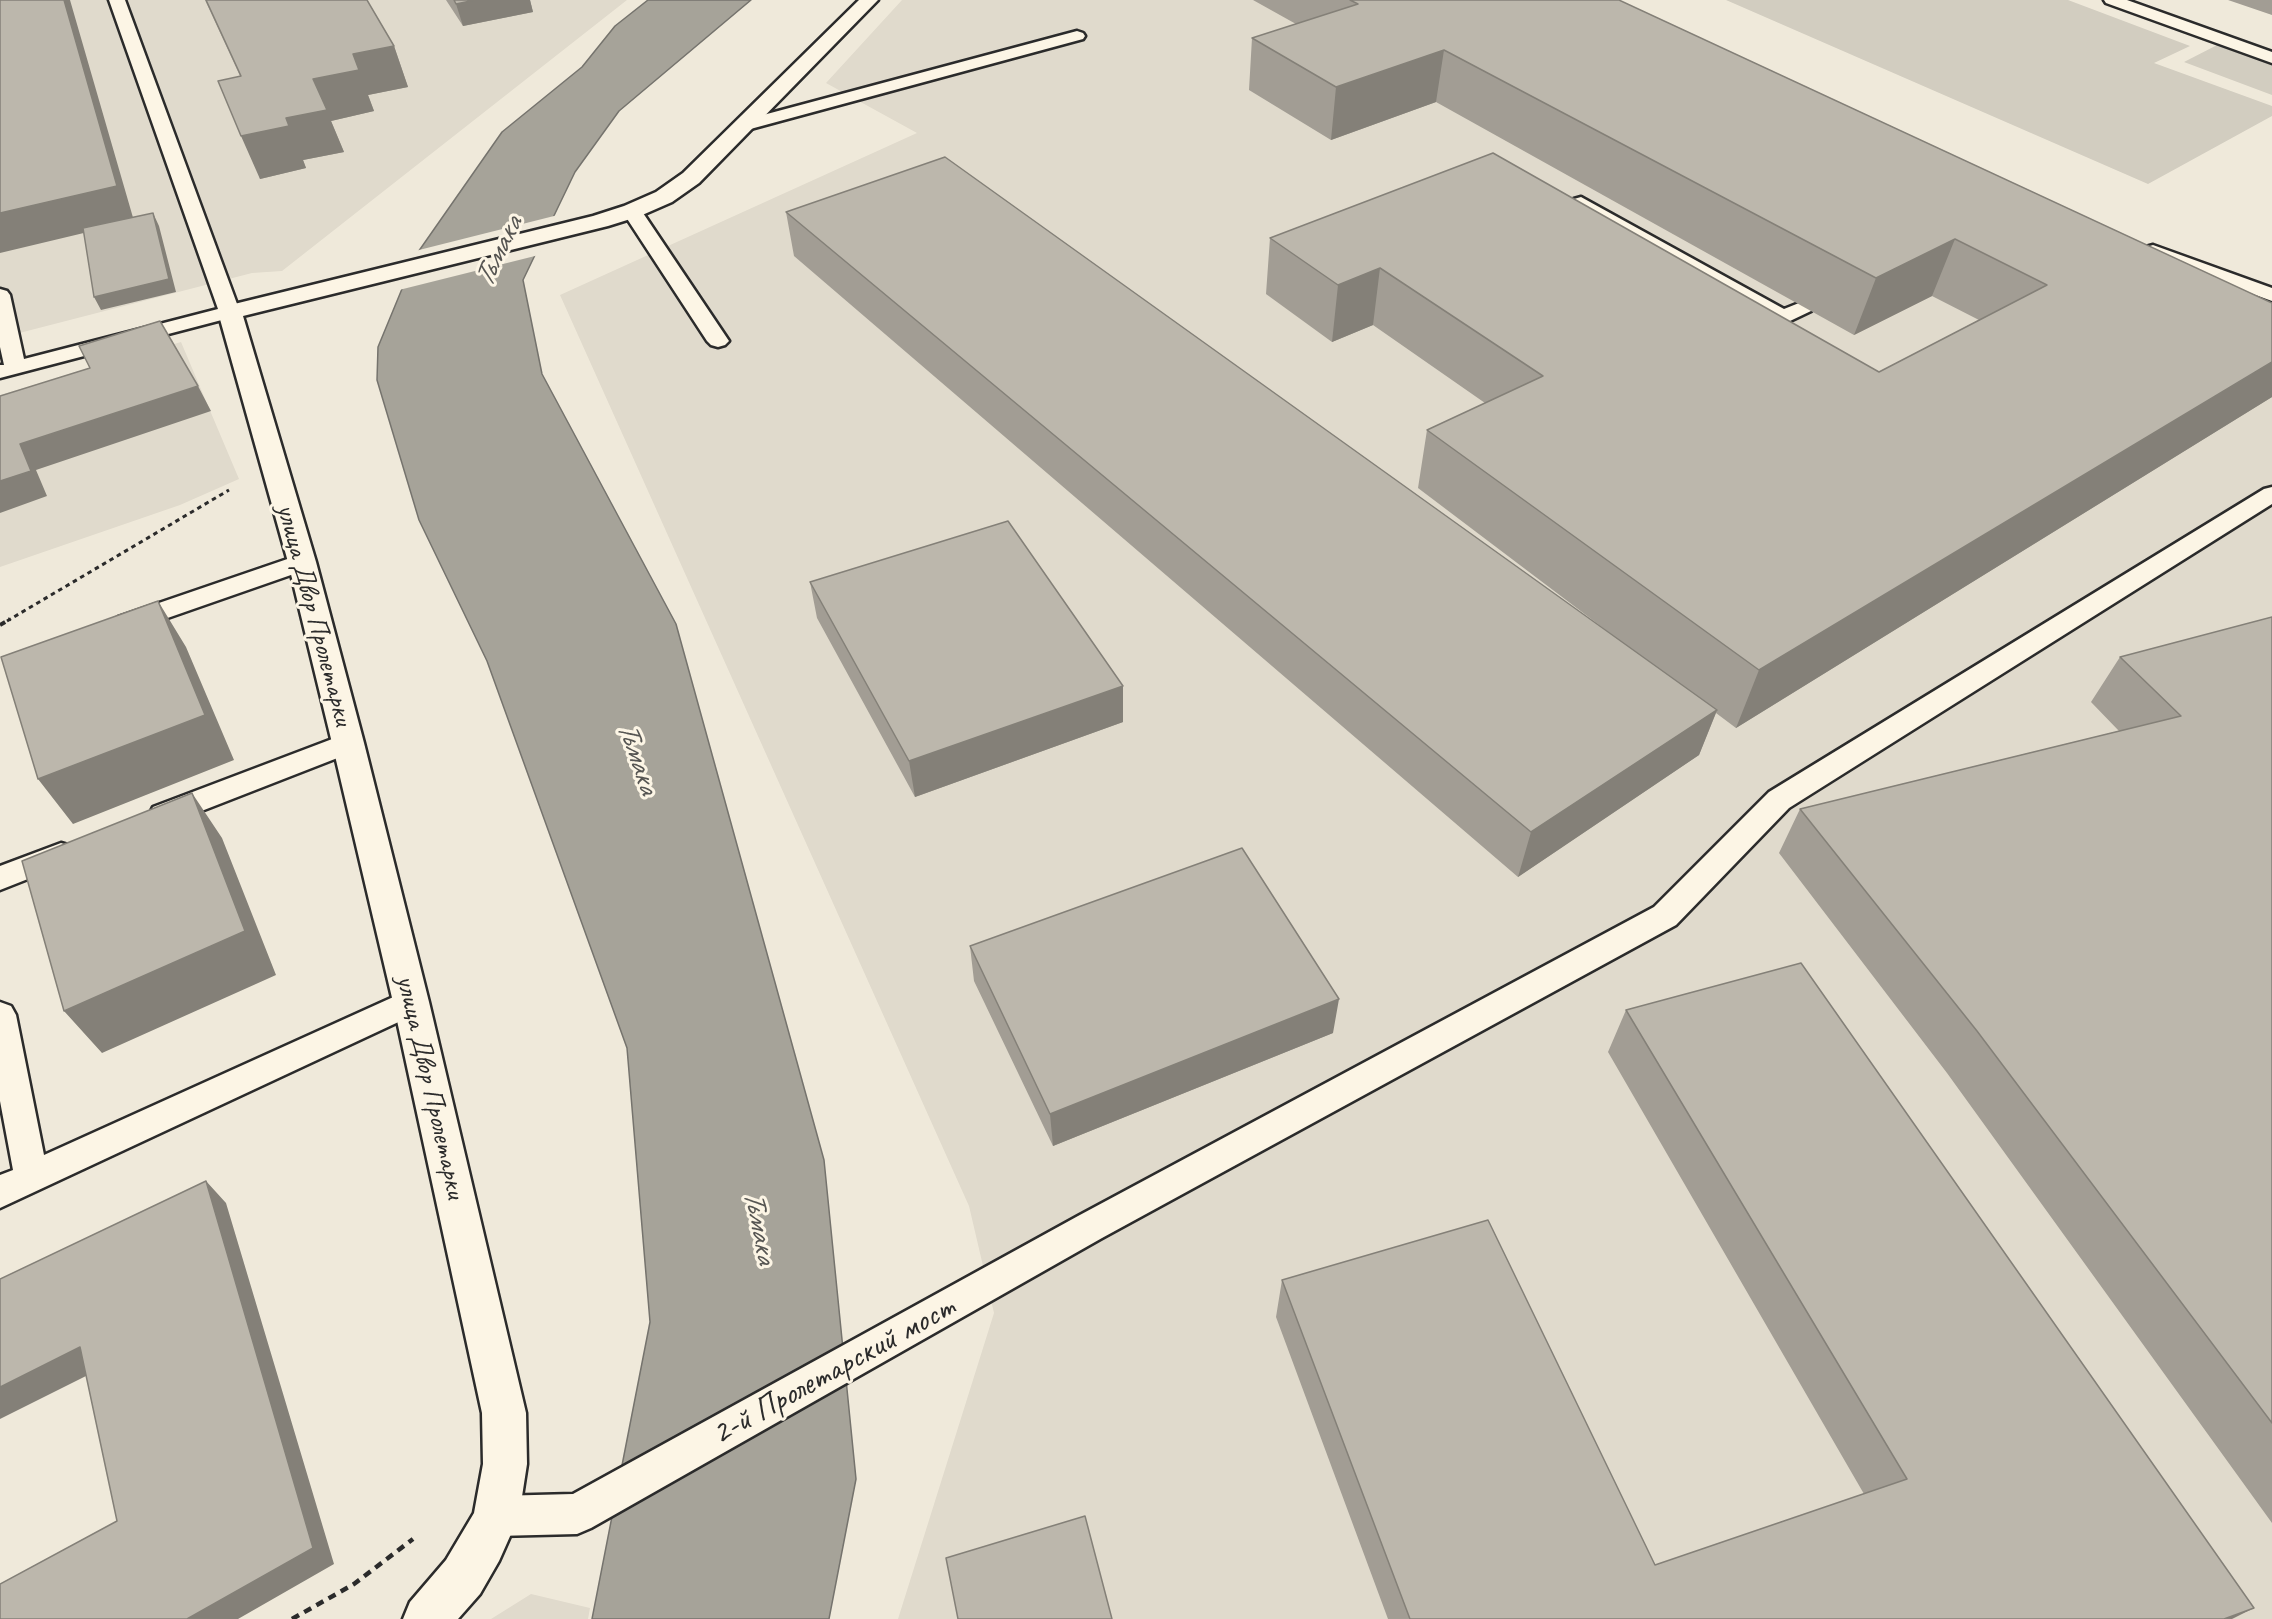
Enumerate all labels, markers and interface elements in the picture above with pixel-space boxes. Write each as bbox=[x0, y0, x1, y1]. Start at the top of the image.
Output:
water label: Тьмака bbox=[467, 211, 531, 293]
street label: улица Двор Пролетарки bbox=[268, 500, 360, 730]
water label: Тьмака bbox=[608, 717, 666, 799]
street label: улица Двор Пролетарки bbox=[388, 972, 472, 1202]
water label: Тьмака bbox=[734, 1188, 784, 1266]
street label: 2-й Пролетарский мост bbox=[705, 1288, 963, 1454]

